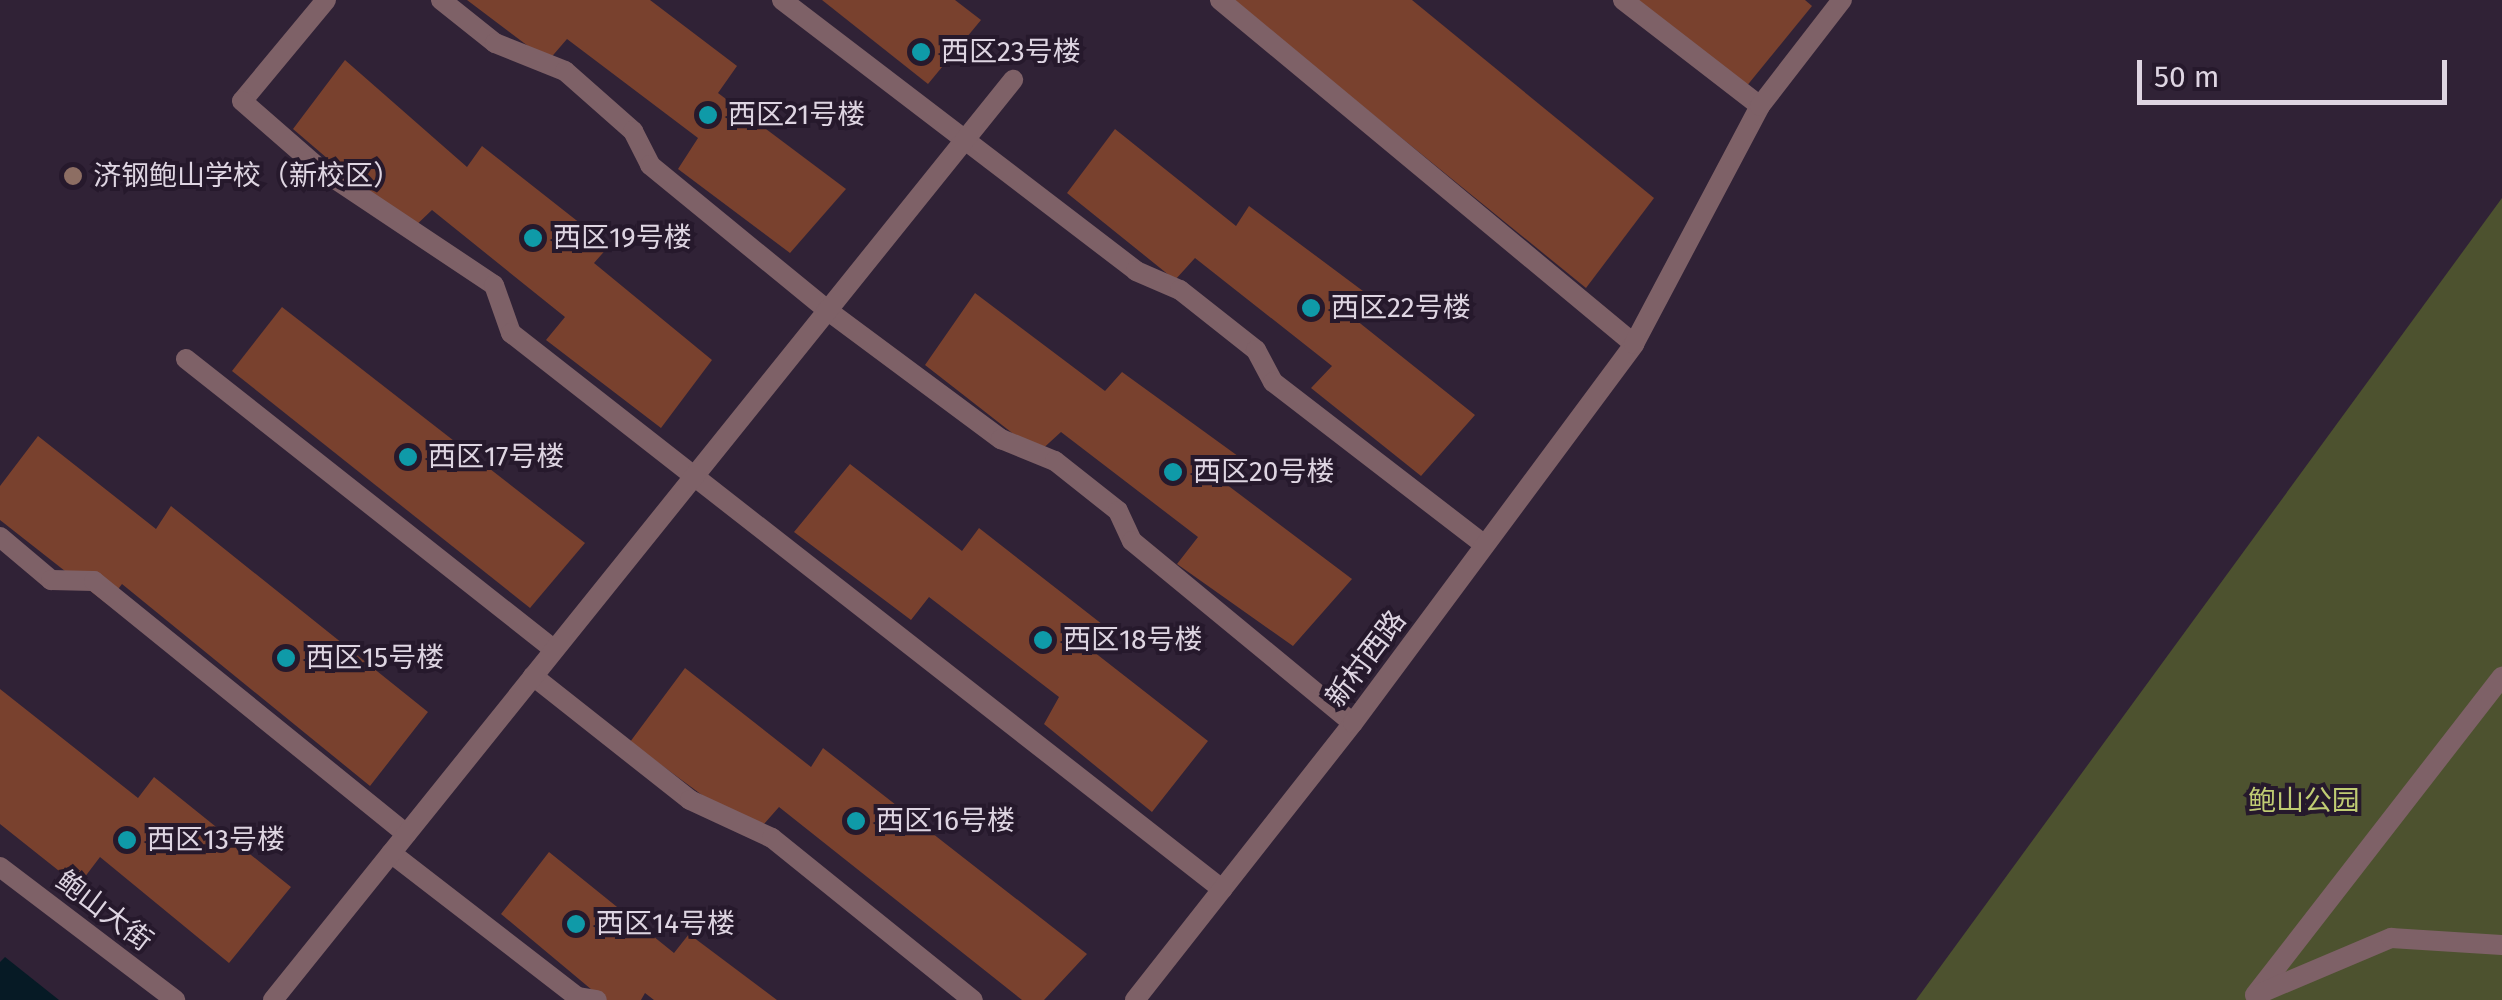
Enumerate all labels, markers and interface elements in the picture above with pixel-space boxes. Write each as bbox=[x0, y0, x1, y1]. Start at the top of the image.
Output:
place label: 西区23号楼 bbox=[941, 35, 1081, 69]
scale bar bbox=[2142, 40, 2452, 102]
marker: 西区23号楼 bbox=[910, 41, 932, 63]
text: 50 m bbox=[2154, 59, 2219, 95]
place label: 西区21号楼 bbox=[728, 98, 865, 132]
marker: 西区21号楼 bbox=[697, 104, 719, 126]
place label: 济钢鲍山学校（新校区） bbox=[93, 159, 401, 193]
marker: 济钢鲍山学校（新校区） bbox=[62, 165, 84, 187]
place label: 西区19号楼 bbox=[553, 221, 692, 255]
marker: 西区19号楼 bbox=[522, 227, 544, 249]
place label: 西区22号楼 bbox=[1331, 291, 1471, 325]
marker: 西区22号楼 bbox=[1300, 297, 1322, 319]
place label: 西区17号楼 bbox=[428, 440, 565, 474]
marker: 西区17号楼 bbox=[397, 446, 419, 468]
place label: 西区20号楼 bbox=[1193, 455, 1334, 489]
marker: 西区20号楼 bbox=[1162, 461, 1184, 483]
street label: 新村西路 bbox=[1319, 604, 1413, 714]
place label: 西区18号楼 bbox=[1063, 623, 1203, 657]
marker: 西区18号楼 bbox=[1032, 629, 1054, 651]
place label: 西区15号楼 bbox=[306, 641, 444, 675]
marker: 西区15号楼 bbox=[275, 647, 297, 669]
park label: 鲍山公园 bbox=[2248, 784, 2360, 818]
place label: 西区16号楼 bbox=[876, 804, 1015, 838]
marker: 西区16号楼 bbox=[845, 810, 867, 832]
place label: 西区13号楼 bbox=[147, 823, 285, 857]
marker: 西区13号楼 bbox=[116, 829, 138, 851]
street label: 鲍山大街 bbox=[49, 864, 159, 958]
place label: 西区14号楼 bbox=[596, 907, 735, 941]
marker: 西区14号楼 bbox=[565, 913, 587, 935]

